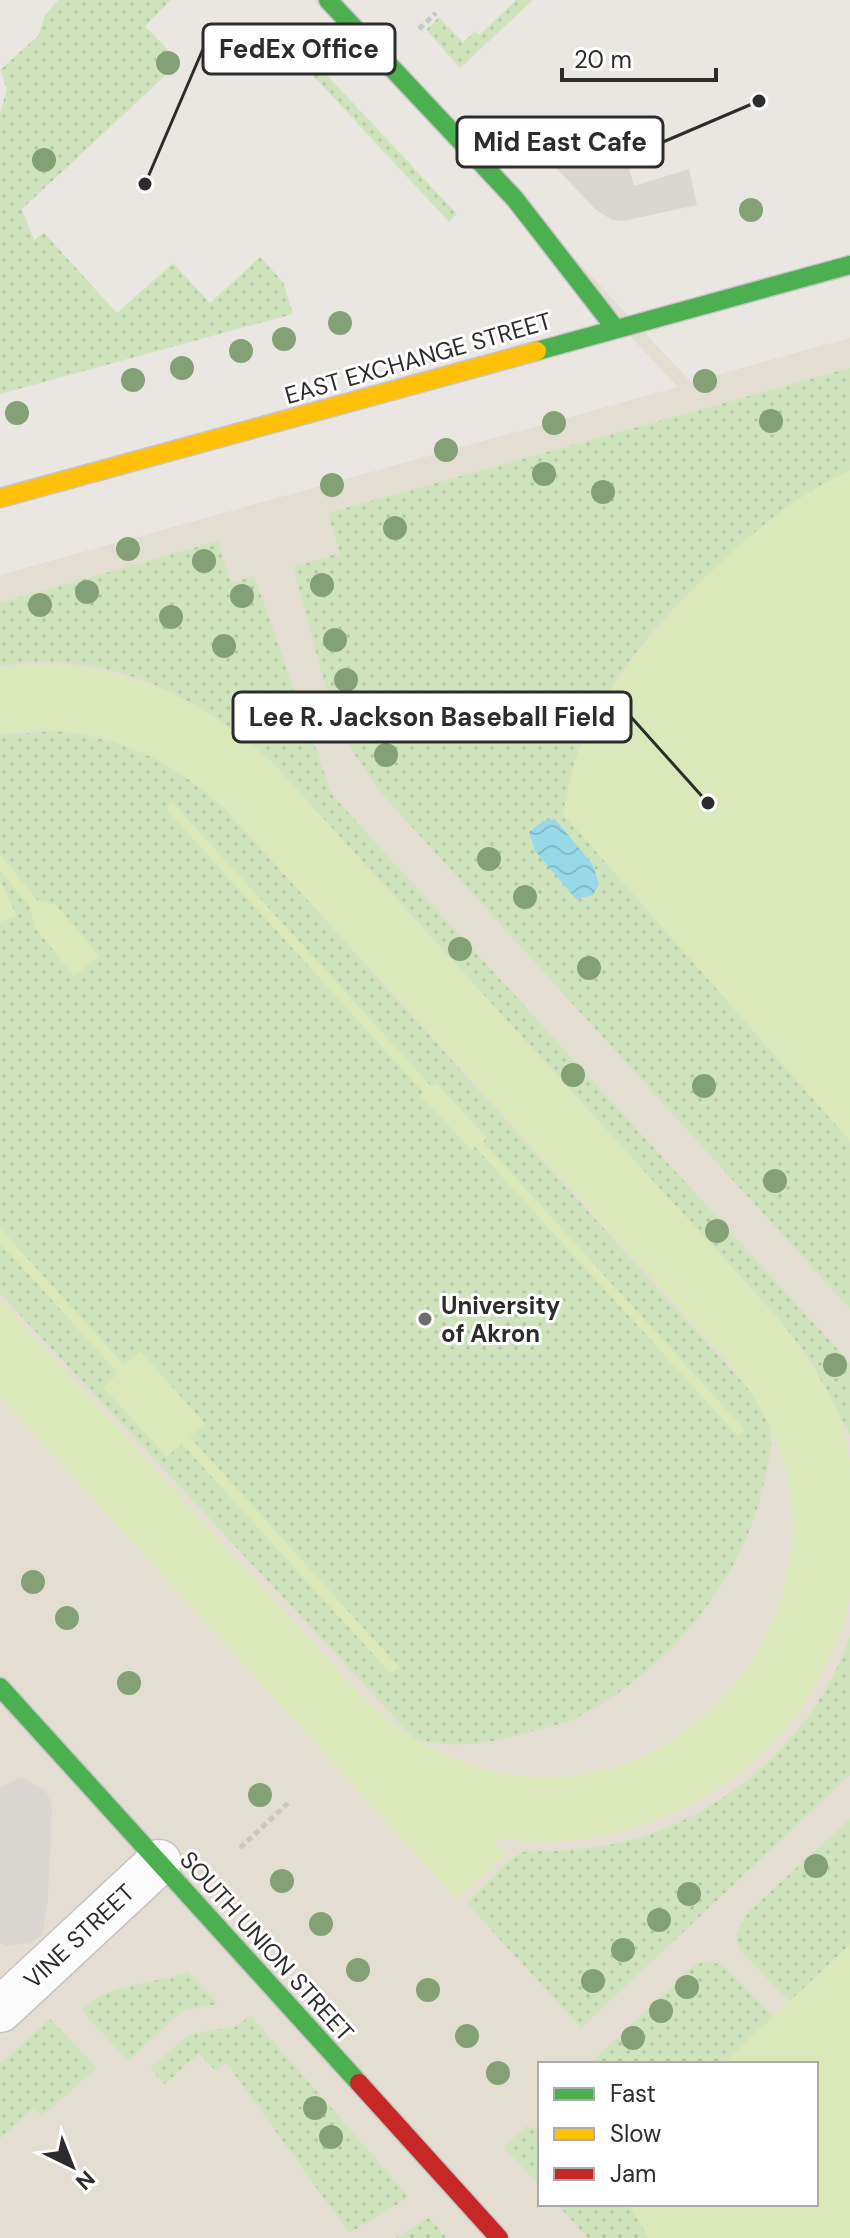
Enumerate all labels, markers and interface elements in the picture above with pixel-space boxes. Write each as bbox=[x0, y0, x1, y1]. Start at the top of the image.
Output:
callout: FedEx Office bbox=[203, 24, 395, 74]
text: FedEx Office bbox=[219, 32, 379, 66]
scale bar bbox=[562, 32, 716, 82]
text: 20 m bbox=[574, 44, 632, 75]
callout: Mid East Cafe bbox=[457, 117, 663, 167]
text: Mid East Cafe bbox=[473, 125, 647, 159]
street label: EAST EXCHANGE STREET bbox=[281, 305, 555, 411]
callout: Lee R. Jackson Baseball Field bbox=[233, 692, 631, 742]
text: Lee R. Jackson Baseball Field bbox=[249, 700, 615, 734]
place label: University of Akron bbox=[441, 1290, 561, 1349]
marker: University of Akron bbox=[416, 1310, 434, 1328]
street label: SOUTH UNION STREET bbox=[173, 1844, 361, 2048]
street label: VINE STREET bbox=[17, 1877, 141, 1995]
legend bbox=[538, 2062, 818, 2206]
text: Fast bbox=[610, 2078, 656, 2109]
text: Slow bbox=[610, 2118, 661, 2149]
north arrow bbox=[32, 2126, 112, 2206]
text: Jam bbox=[610, 2158, 656, 2189]
text: N bbox=[70, 2164, 101, 2196]

